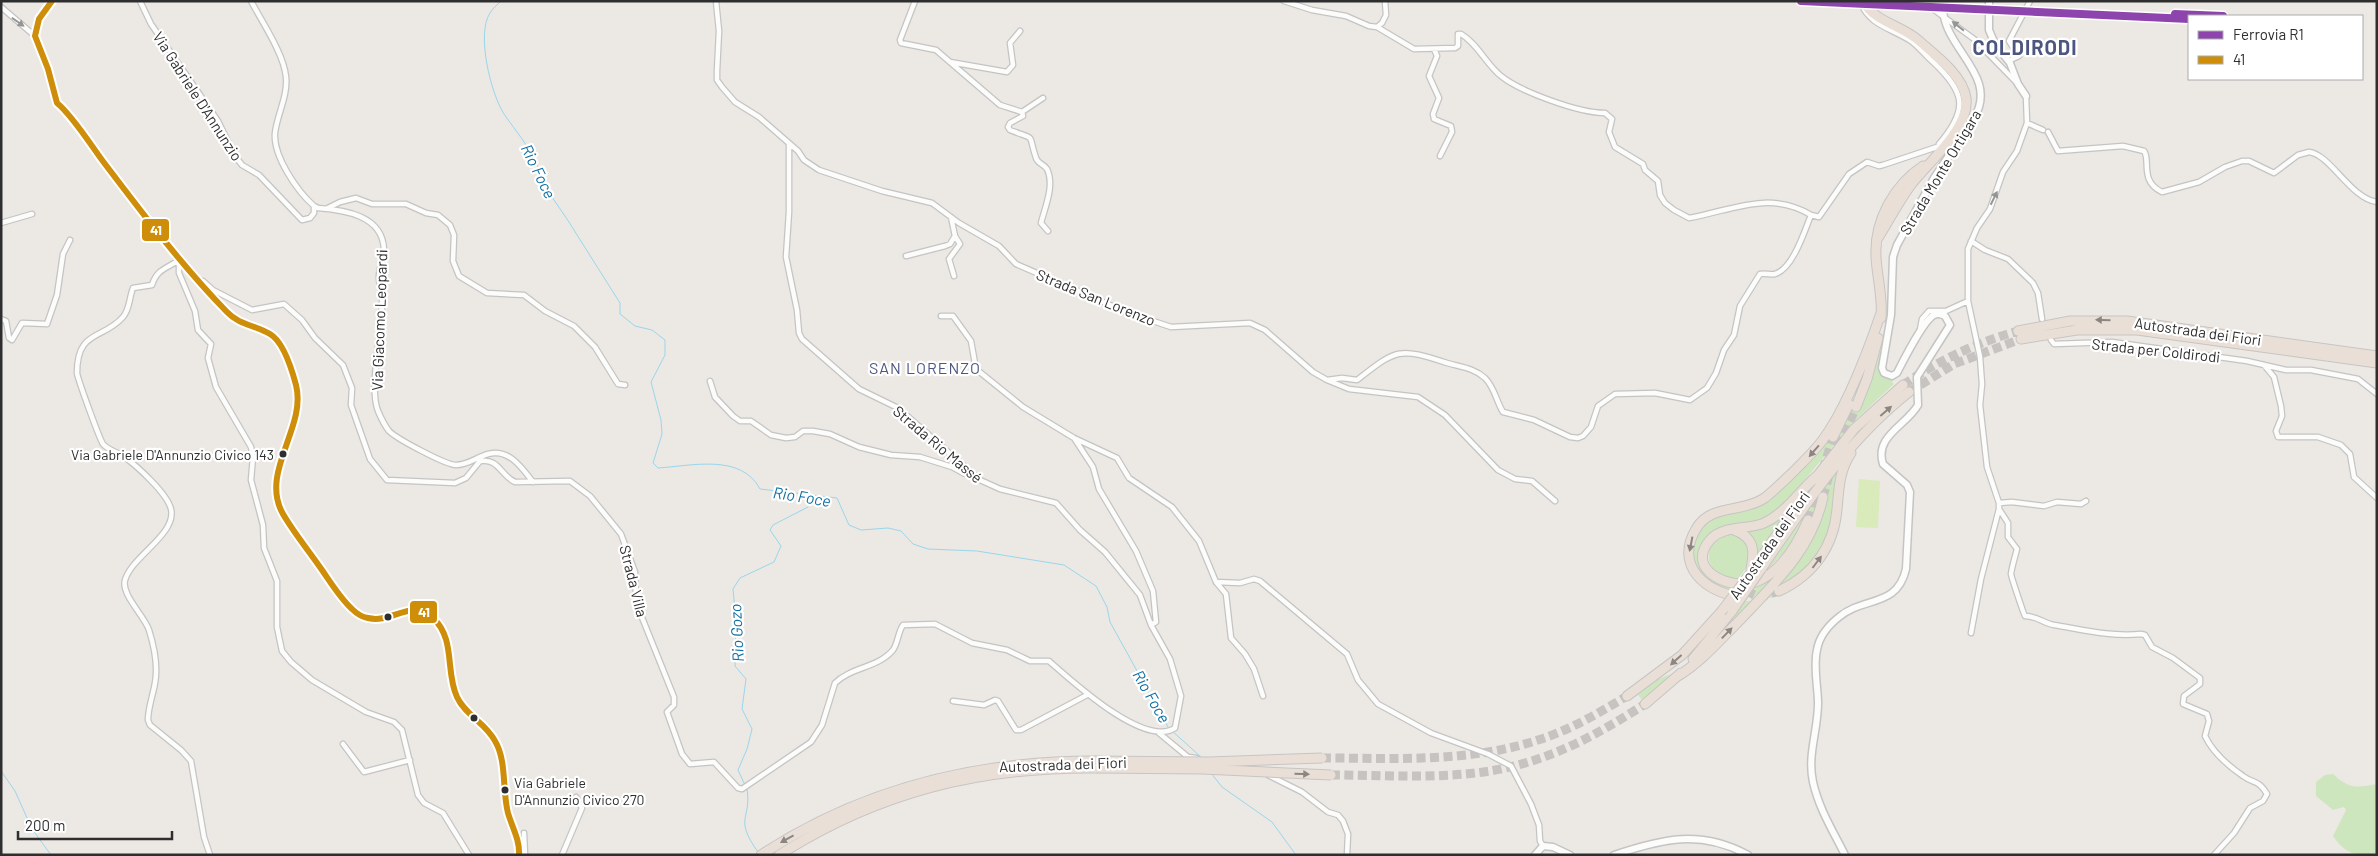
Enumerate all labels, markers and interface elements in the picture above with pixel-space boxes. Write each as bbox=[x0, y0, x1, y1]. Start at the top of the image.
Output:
legend bbox=[2188, 15, 2363, 80]
one-way arrow bbox=[11, 17, 25, 26]
one-way arrow bbox=[1952, 20, 1965, 31]
text: Ferrovia R1 bbox=[2233, 25, 2304, 43]
street label: Via Gabriele D'Annunzio bbox=[149, 28, 247, 164]
district label: COLDIRODI bbox=[1973, 35, 2077, 59]
text: 41 bbox=[2233, 50, 2245, 68]
street label: Strada Monte Ortigara bbox=[1896, 106, 1984, 238]
water label: Rio Foce bbox=[518, 141, 560, 201]
one-way arrow bbox=[1990, 191, 1998, 206]
line badge: 41 bbox=[141, 218, 170, 242]
text: 41 bbox=[150, 221, 162, 238]
street label: Via Giacomo Leopardi bbox=[368, 249, 390, 391]
street label: Strada San Lorenzo bbox=[1034, 265, 1158, 329]
street label: Autostrada dei Fiori bbox=[2133, 313, 2263, 349]
one-way arrow bbox=[2095, 316, 2111, 324]
street label: Strada per Coldirodi bbox=[2091, 334, 2221, 366]
district label: SAN LORENZO bbox=[869, 358, 981, 377]
street label: Strada Rio Massé bbox=[890, 401, 986, 487]
one-way arrow bbox=[1879, 405, 1891, 417]
one-way arrow bbox=[1808, 444, 1820, 456]
place label: Via Gabriele D'Annunzio Civico 143 bbox=[71, 446, 274, 463]
marker: Via Gabriele D'Annunzio Civico 143 bbox=[278, 449, 288, 459]
water label: Rio Foce bbox=[772, 482, 832, 510]
street label: Autostrada dei Fiori bbox=[1725, 487, 1813, 603]
one-way arrow bbox=[1687, 536, 1695, 552]
street label: Strada Villa bbox=[616, 543, 652, 619]
one-way arrow bbox=[1812, 555, 1822, 569]
line badge: 41 bbox=[409, 600, 438, 624]
text: 41 bbox=[418, 603, 430, 620]
water label: Rio Gozo bbox=[725, 603, 747, 663]
unlabelled marker bbox=[383, 612, 393, 622]
one-way arrow bbox=[1721, 627, 1733, 639]
one-way arrow bbox=[1669, 655, 1682, 666]
water label: Rio Foce bbox=[1129, 666, 1175, 726]
unlabelled marker bbox=[469, 713, 479, 723]
street label: Autostrada dei Fiori bbox=[999, 753, 1127, 775]
one-way arrow bbox=[1294, 770, 1310, 778]
place label: Via Gabriele D'Annunzio Civico 270 bbox=[514, 774, 645, 808]
marker: Via Gabriele D'Annunzio Civico 270 bbox=[500, 785, 510, 795]
scale bar bbox=[18, 808, 171, 840]
text: 200 m bbox=[25, 816, 65, 834]
one-way arrow bbox=[781, 835, 794, 844]

